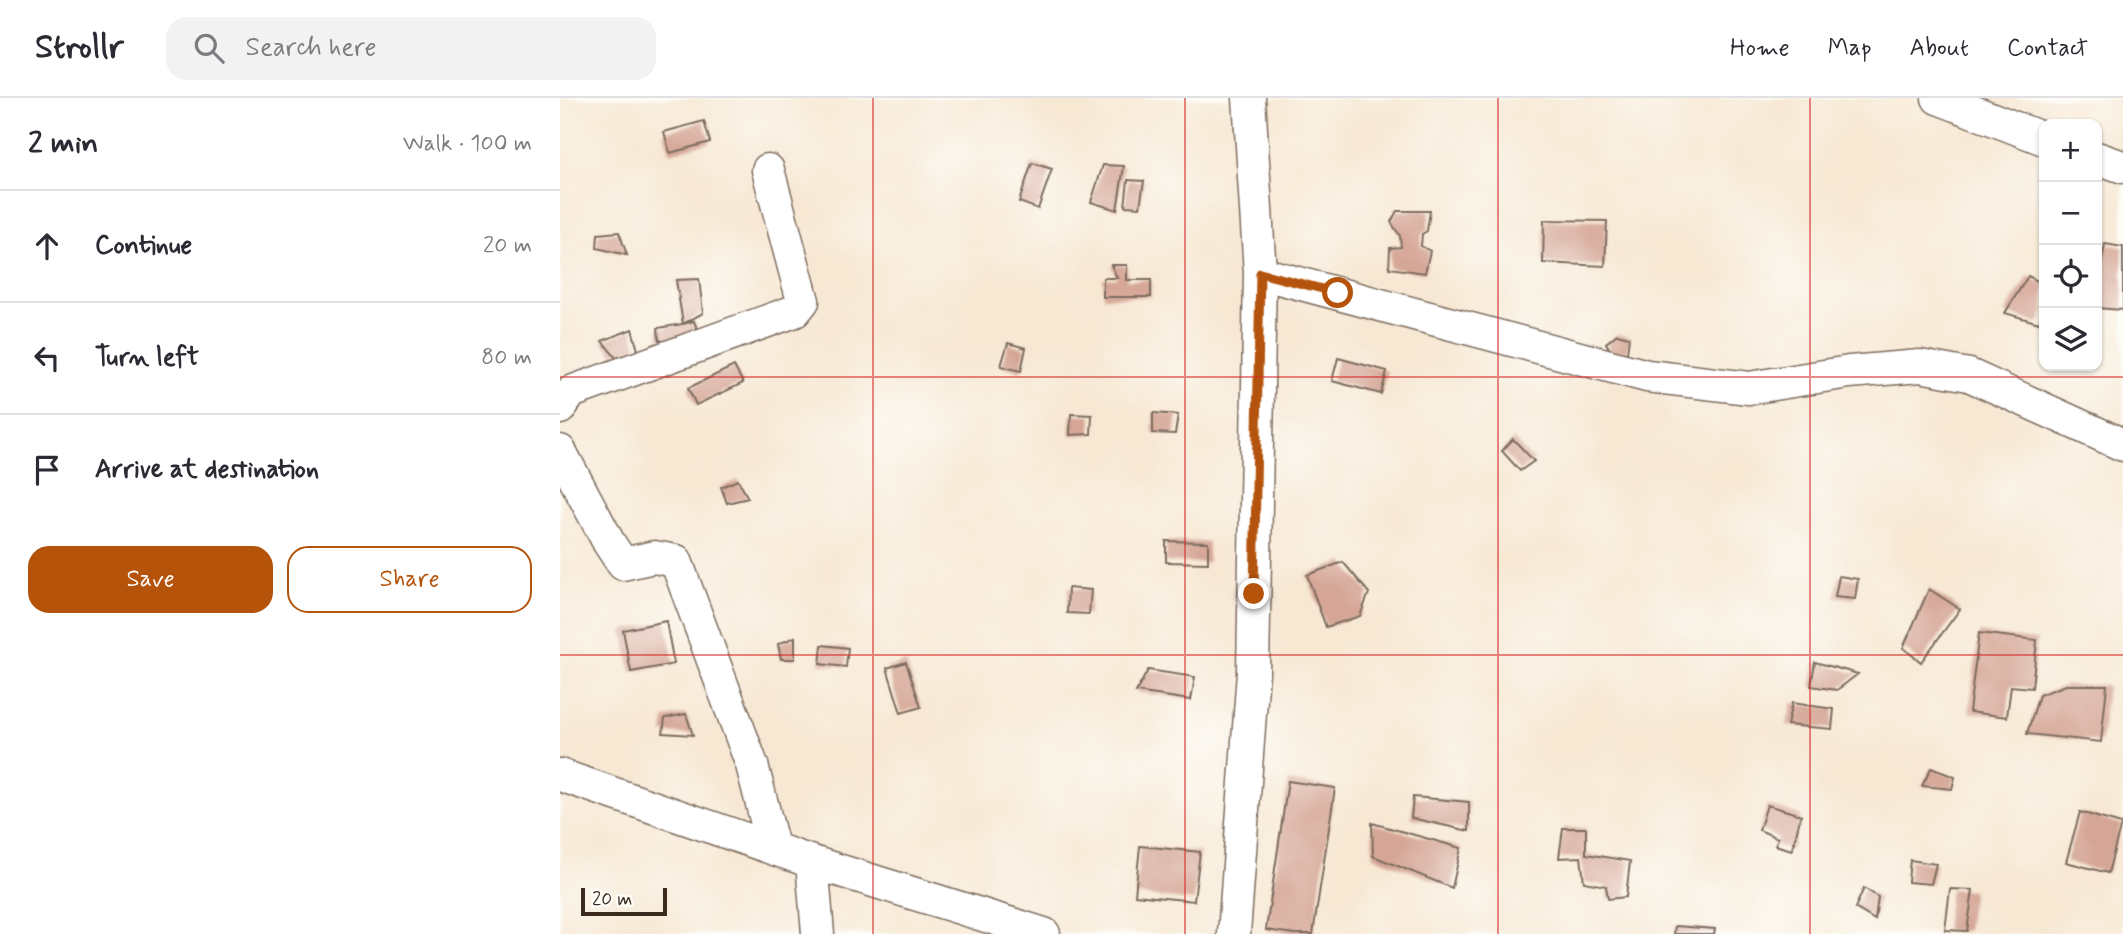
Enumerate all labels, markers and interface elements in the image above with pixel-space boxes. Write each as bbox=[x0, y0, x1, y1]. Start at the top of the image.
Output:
search box bbox=[166, 17, 656, 80]
text: Strollr bbox=[35, 26, 124, 70]
icon: search bbox=[190, 29, 228, 67]
text: Search here bbox=[246, 31, 377, 65]
text: Home bbox=[1730, 33, 1790, 64]
text: Map bbox=[1828, 33, 1872, 64]
text: About bbox=[1910, 33, 1969, 64]
text: Contact bbox=[2007, 33, 2088, 64]
map controls bbox=[2039, 119, 2102, 371]
button: + bbox=[2039, 119, 2102, 182]
text: 2 min bbox=[28, 124, 98, 163]
text: Walk · 100 m bbox=[403, 129, 532, 159]
button: − bbox=[2039, 182, 2102, 245]
icon: ahead bbox=[28, 227, 66, 265]
text: Continue bbox=[95, 229, 192, 263]
text: 20 m bbox=[483, 231, 532, 261]
button: locate bbox=[2039, 245, 2102, 308]
route start bbox=[1322, 277, 1353, 308]
button: layers bbox=[2039, 308, 2102, 371]
icon: left bbox=[28, 339, 66, 377]
text: Turn left bbox=[95, 341, 199, 375]
text: 80 m bbox=[481, 343, 532, 373]
icon: arrive bbox=[28, 451, 66, 489]
text: Arrive at destination bbox=[95, 453, 319, 487]
button: Save bbox=[28, 546, 273, 613]
button: Share bbox=[287, 546, 532, 613]
route end bbox=[1238, 578, 1269, 609]
scale bar bbox=[581, 885, 667, 917]
text: 20 m bbox=[592, 887, 632, 912]

